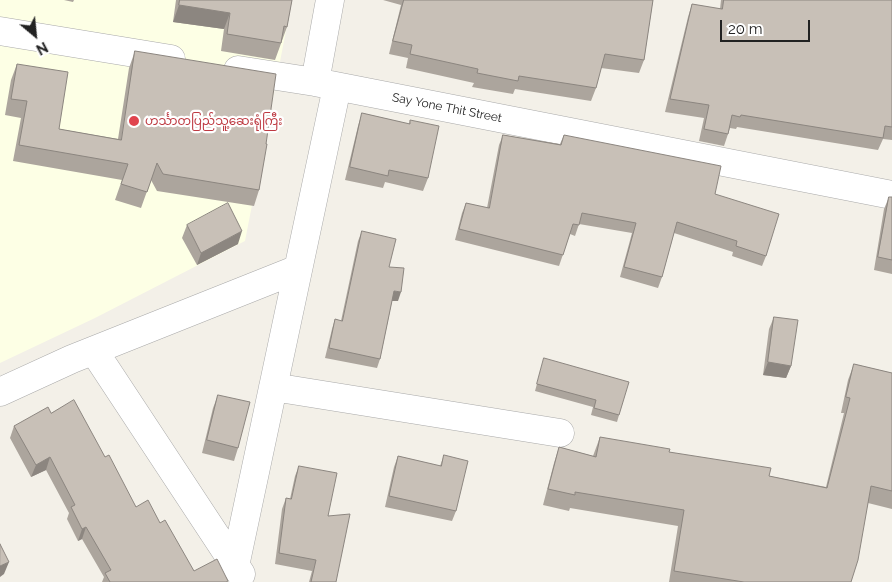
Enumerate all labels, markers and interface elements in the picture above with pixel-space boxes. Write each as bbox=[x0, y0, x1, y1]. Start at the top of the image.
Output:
north arrow bbox=[10, 10, 60, 60]
scale bar bbox=[722, 10, 812, 42]
text: 20 m bbox=[728, 20, 763, 38]
text: N bbox=[34, 39, 51, 58]
street label: Say Yone Thit Street bbox=[391, 90, 503, 126]
marker: ဟင်္သာတပြည်သူ့ဆေးရုံကြီး bbox=[127, 114, 141, 128]
place label: ဟင်္သာတပြည်သူ့ဆေးရုံကြီး bbox=[145, 114, 282, 128]

